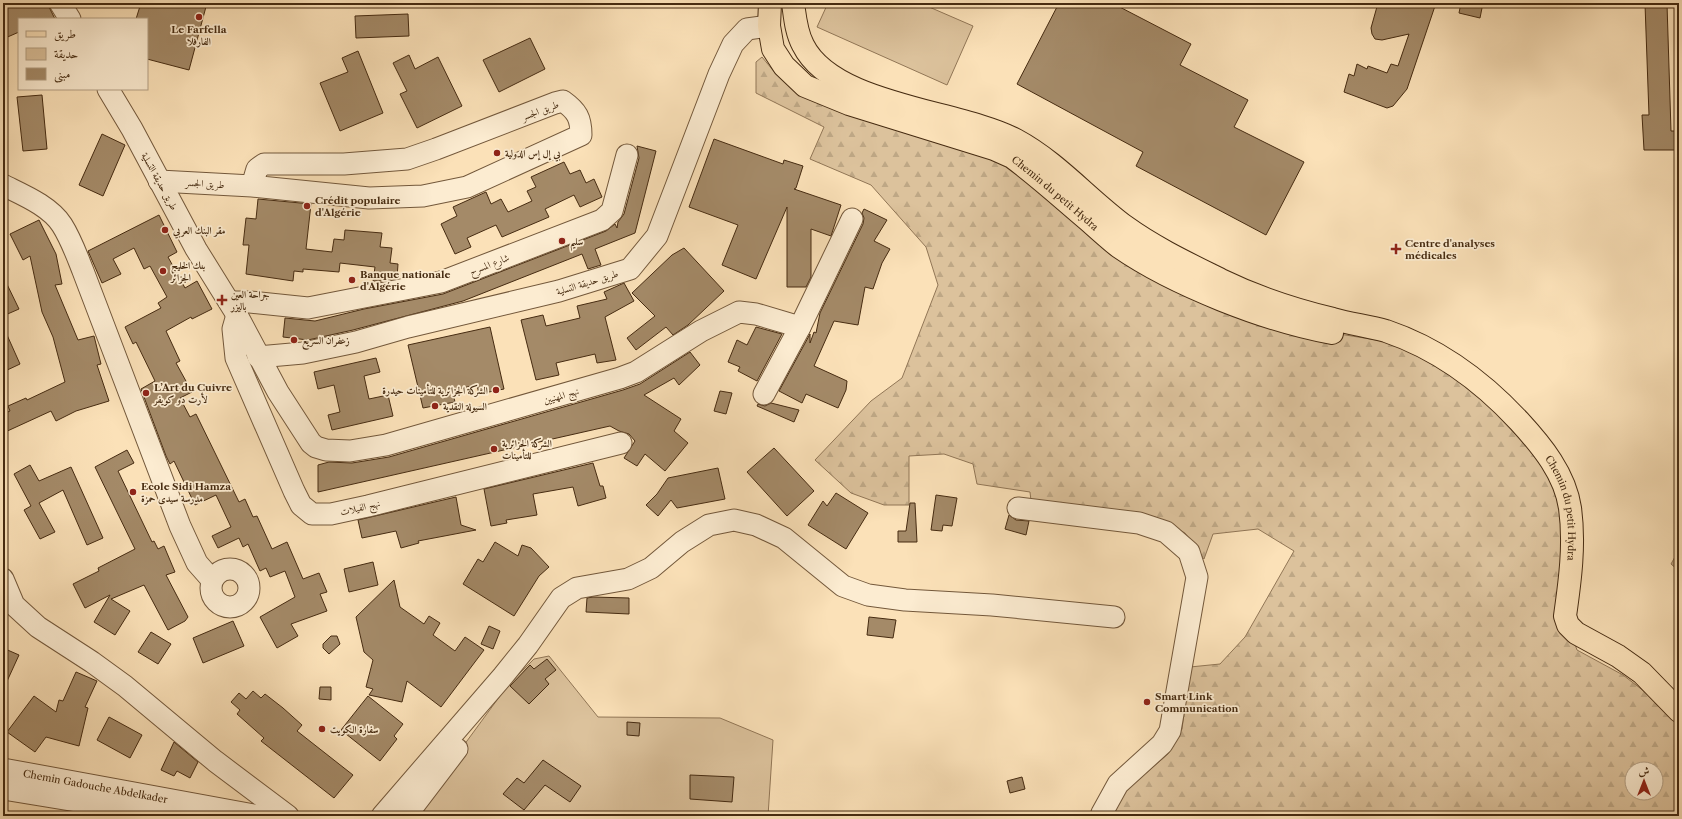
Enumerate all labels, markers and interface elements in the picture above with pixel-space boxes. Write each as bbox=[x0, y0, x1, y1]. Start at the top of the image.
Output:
marker: Le Farfella الفارفلا bbox=[194, 12, 204, 22]
legend bbox=[18, 18, 148, 90]
place label: Le Farfella الفارفلا bbox=[171, 23, 227, 48]
text: طريق bbox=[54, 26, 76, 42]
text: حديقة bbox=[54, 46, 78, 62]
text: مبنى bbox=[54, 66, 70, 83]
street label: طريق الجسر bbox=[519, 98, 561, 124]
place label: بي إل إس الدولية bbox=[505, 147, 561, 162]
marker: بي إل إس الدولية bbox=[492, 148, 502, 158]
street label: طريق حديقة التسلية bbox=[138, 150, 181, 213]
street label: Chemin du petit Hydra bbox=[1009, 153, 1102, 234]
street label: طريق الجسر bbox=[184, 176, 225, 191]
place label: Crédit populaire d'Algérie bbox=[315, 194, 401, 219]
marker: Crédit populaire d'Algérie bbox=[302, 201, 312, 211]
place label: مقر البنك العربي bbox=[172, 224, 225, 239]
marker: مقر البنك العربي bbox=[160, 225, 170, 235]
place label: سليم bbox=[570, 235, 584, 252]
marker: سليم bbox=[557, 236, 567, 246]
place label: Centre d'analyses médicales bbox=[1405, 237, 1495, 262]
marker: Centre d'analyses médicales bbox=[1390, 243, 1402, 255]
street label: شارع المسرح bbox=[467, 251, 512, 281]
place label: بنك الخليج الجزائر bbox=[170, 259, 205, 284]
marker: بنك الخليج الجزائر bbox=[158, 266, 168, 276]
street label: طريق حديقة التسلية bbox=[555, 267, 620, 298]
place label: Banque nationale d'Algérie bbox=[360, 268, 451, 293]
marker: Banque nationale d'Algérie bbox=[347, 275, 357, 285]
place label: جراحة العين باليزر bbox=[230, 288, 270, 313]
marker: جراحة العين باليزر bbox=[216, 294, 228, 306]
place label: زعفران السريع bbox=[302, 334, 350, 350]
marker: زعفران السريع bbox=[289, 335, 299, 345]
place label: L’Art du Cuivre لأرت دو كويفر bbox=[153, 381, 232, 406]
place label: الشركة الجزائرية للتأمينات حيدرة bbox=[382, 383, 488, 397]
street label: نهج المهنيين bbox=[542, 384, 581, 410]
marker: الشركة الجزائرية للتأمينات حيدرة bbox=[491, 385, 501, 395]
marker: L’Art du Cuivre لأرت دو كويفر bbox=[141, 388, 151, 398]
place label: السيولة النقدية bbox=[443, 400, 487, 413]
marker: السيولة النقدية bbox=[430, 401, 440, 411]
place label: الشركة الجزائرية للتأمينات bbox=[502, 437, 552, 462]
marker: الشركة الجزائرية للتأمينات bbox=[489, 444, 499, 454]
street label: Chemin du petit Hydra bbox=[1542, 453, 1578, 562]
place label: Ecole Sidi Hamza مدرسة سيدى حمزة bbox=[141, 480, 231, 505]
marker: Ecole Sidi Hamza مدرسة سيدى حمزة bbox=[128, 487, 138, 497]
street label: نهج الفيلات bbox=[339, 497, 382, 521]
place label: Smart Link Communication bbox=[1155, 690, 1239, 715]
marker: Smart Link Communication bbox=[1142, 697, 1152, 707]
place label: سفارة الكويت bbox=[330, 723, 379, 736]
marker: سفارة الكويت bbox=[317, 724, 327, 734]
north arrow bbox=[1624, 761, 1664, 801]
text: ش bbox=[1639, 764, 1650, 778]
street label: Chemin Gadouche Abdelkader bbox=[22, 767, 170, 806]

